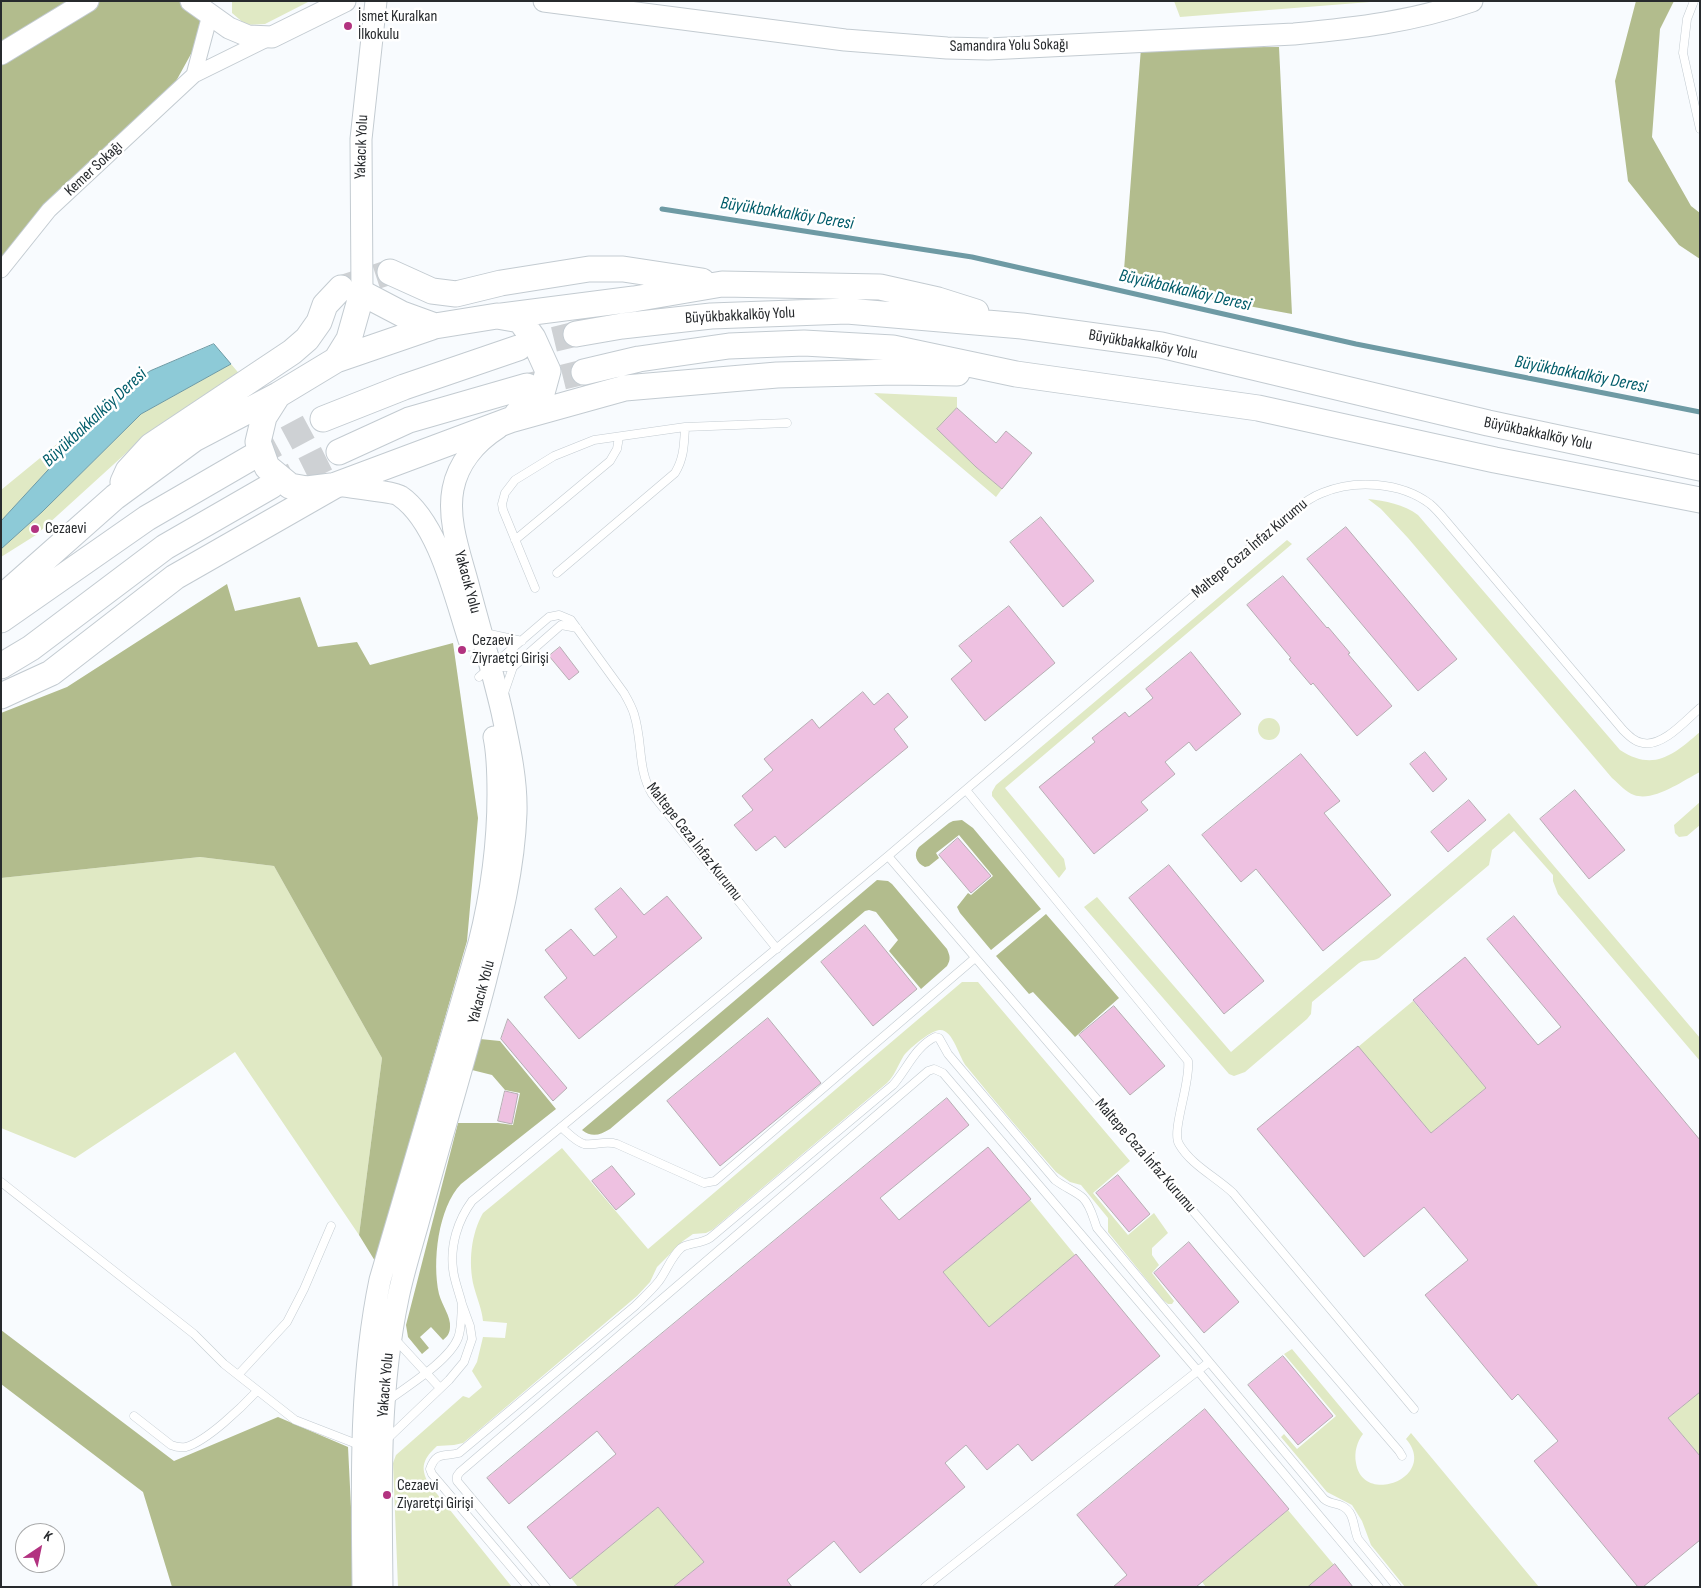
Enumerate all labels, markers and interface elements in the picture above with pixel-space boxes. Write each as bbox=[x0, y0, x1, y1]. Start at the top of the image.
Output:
place label: İsmet Kuralkan İlkokulu bbox=[358, 7, 437, 45]
marker: İsmet Kuralkan İlkokulu bbox=[342, 20, 354, 32]
street label: Samandıra Yolu Sokağı bbox=[949, 35, 1069, 57]
street label: Yakacık Yolu bbox=[351, 114, 373, 180]
street label: Kemer Sokağı bbox=[61, 137, 127, 201]
water label: Büyükbakkalköy Deresi bbox=[719, 193, 855, 235]
water label: Büyükbakkalköy Deresi bbox=[1117, 265, 1253, 317]
street label: Büyükbakkalköy Yolu bbox=[684, 304, 796, 328]
street label: Büyükbakkalköy Yolu bbox=[1087, 326, 1199, 364]
water label: Büyükbakkalköy Deresi bbox=[1513, 352, 1649, 398]
water label: Büyükbakkalköy Deresi bbox=[38, 364, 152, 472]
street label: Büyükbakkalköy Yolu bbox=[1482, 413, 1594, 455]
street label: Maltepe Ceza İnfaz Kurumu bbox=[1188, 495, 1312, 603]
place label: Cezaevi bbox=[45, 519, 86, 539]
marker: Cezaevi bbox=[29, 523, 41, 535]
street label: Yakacık Yolu bbox=[449, 548, 485, 616]
place label: Cezaevi Ziyraetçi Girişi bbox=[472, 631, 549, 669]
marker: Cezaevi Ziyraetçi Girişi bbox=[456, 644, 468, 656]
street label: Maltepe Ceza İnfaz Kurumu bbox=[642, 779, 746, 905]
street label: Yakacık Yolu bbox=[464, 958, 500, 1026]
street label: Maltepe Ceza İnfaz Kurumu bbox=[1090, 1095, 1200, 1217]
street label: Yakacık Yolu bbox=[374, 1352, 398, 1418]
place label: Cezaevi Ziyaretçi Girişi bbox=[397, 1476, 473, 1514]
marker: Cezaevi Ziyaretçi Girişi bbox=[381, 1489, 393, 1501]
north arrow bbox=[15, 1523, 65, 1573]
text: K bbox=[40, 1527, 56, 1545]

